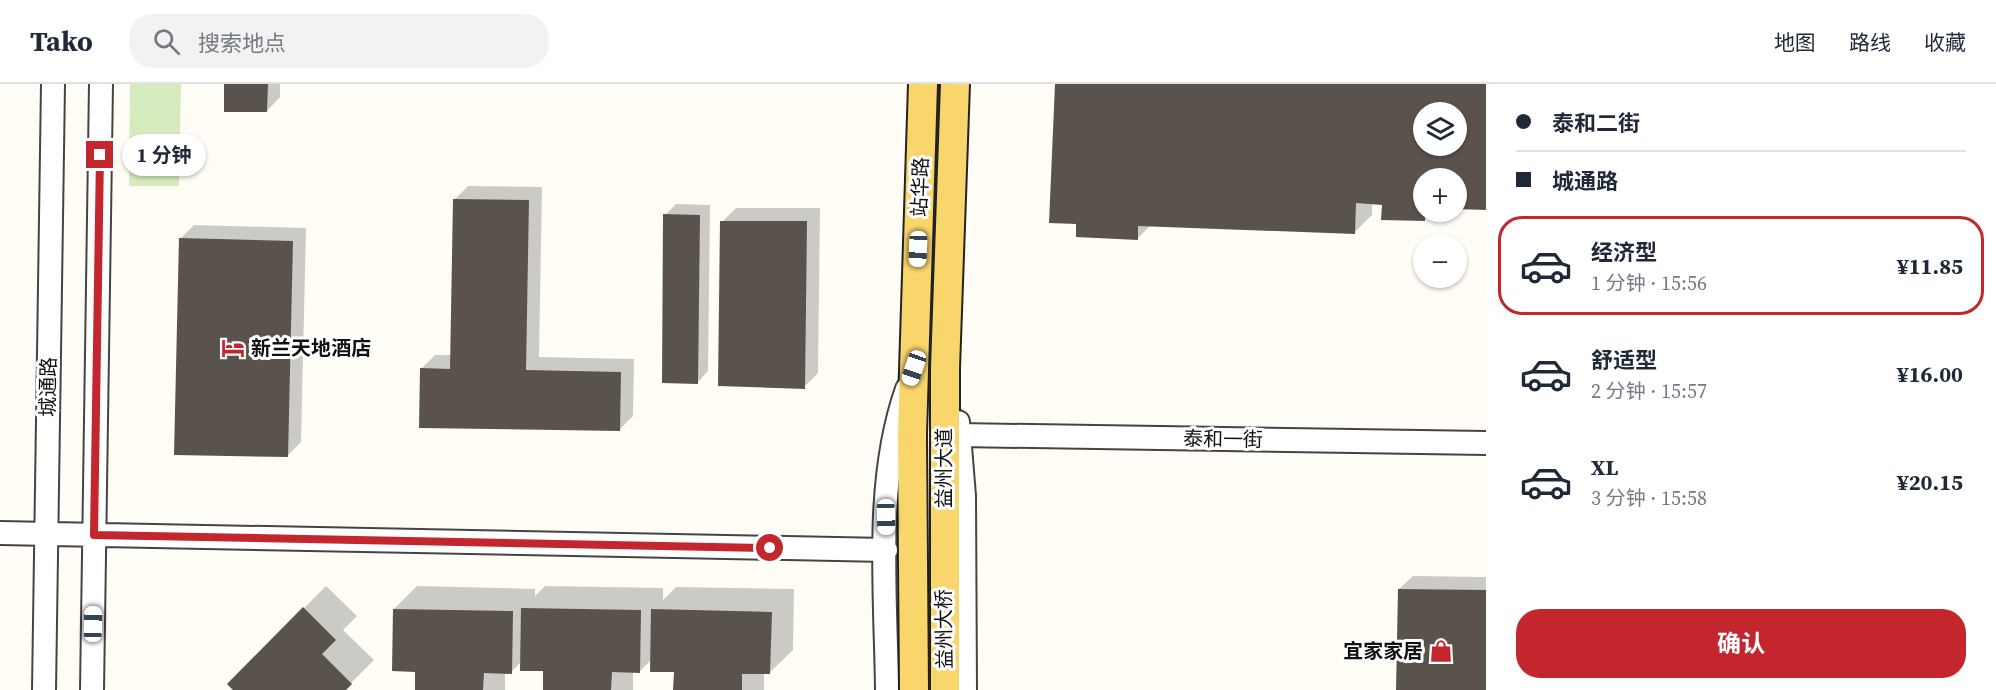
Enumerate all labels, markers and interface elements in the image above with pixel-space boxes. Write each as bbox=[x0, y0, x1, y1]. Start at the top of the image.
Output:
search box bbox=[129, 14, 549, 68]
text: Tako bbox=[30, 22, 93, 60]
icon: search bbox=[150, 25, 183, 58]
text: 搜索地点 bbox=[198, 28, 286, 58]
text: 地图 bbox=[1774, 28, 1816, 57]
text: 路线 bbox=[1849, 28, 1891, 57]
text: 收藏 bbox=[1924, 28, 1966, 57]
map controls bbox=[1413, 102, 1467, 288]
button: layers bbox=[1413, 102, 1467, 156]
text: 泰和二街 bbox=[1552, 108, 1640, 138]
callout: 1 分钟 bbox=[121, 134, 205, 176]
route end bbox=[86, 141, 113, 168]
text: 1 分钟 bbox=[136, 141, 192, 169]
street label: 站华路 bbox=[905, 157, 935, 217]
text: 城通路 bbox=[1552, 166, 1618, 196]
button: + bbox=[1413, 168, 1467, 222]
car bbox=[908, 231, 928, 267]
button: − bbox=[1413, 234, 1467, 288]
text: 经济型 bbox=[1591, 237, 1657, 267]
icon: car bbox=[1519, 239, 1573, 293]
text: ¥11.85 bbox=[1897, 251, 1963, 281]
text: 1 分钟 · 15:56 bbox=[1591, 269, 1707, 297]
place label: 新兰天地酒店 bbox=[251, 334, 371, 362]
hotel icon: 新兰天地酒店 bbox=[220, 335, 246, 361]
text: 舒适型 bbox=[1591, 345, 1657, 375]
icon: car bbox=[1519, 347, 1573, 401]
car bbox=[900, 348, 928, 388]
street label: 城通路 bbox=[33, 357, 63, 417]
text: ¥16.00 bbox=[1897, 359, 1963, 389]
text: 2 分钟 · 15:57 bbox=[1591, 377, 1707, 405]
street label: 泰和一街 bbox=[1183, 424, 1263, 454]
street label: 益州大道 bbox=[930, 428, 958, 508]
text: XL bbox=[1591, 452, 1618, 482]
icon: car bbox=[1519, 455, 1573, 509]
text: ¥20.15 bbox=[1897, 467, 1963, 497]
text: 3 分钟 · 15:58 bbox=[1591, 484, 1707, 512]
car bbox=[877, 499, 895, 535]
route start bbox=[756, 534, 783, 561]
street label: 益州大桥 bbox=[929, 589, 959, 669]
car bbox=[84, 606, 102, 642]
button: 确认 bbox=[1516, 609, 1966, 678]
place label: 宜家家居 bbox=[1343, 637, 1423, 665]
shop icon: 宜家家居 bbox=[1428, 638, 1454, 664]

